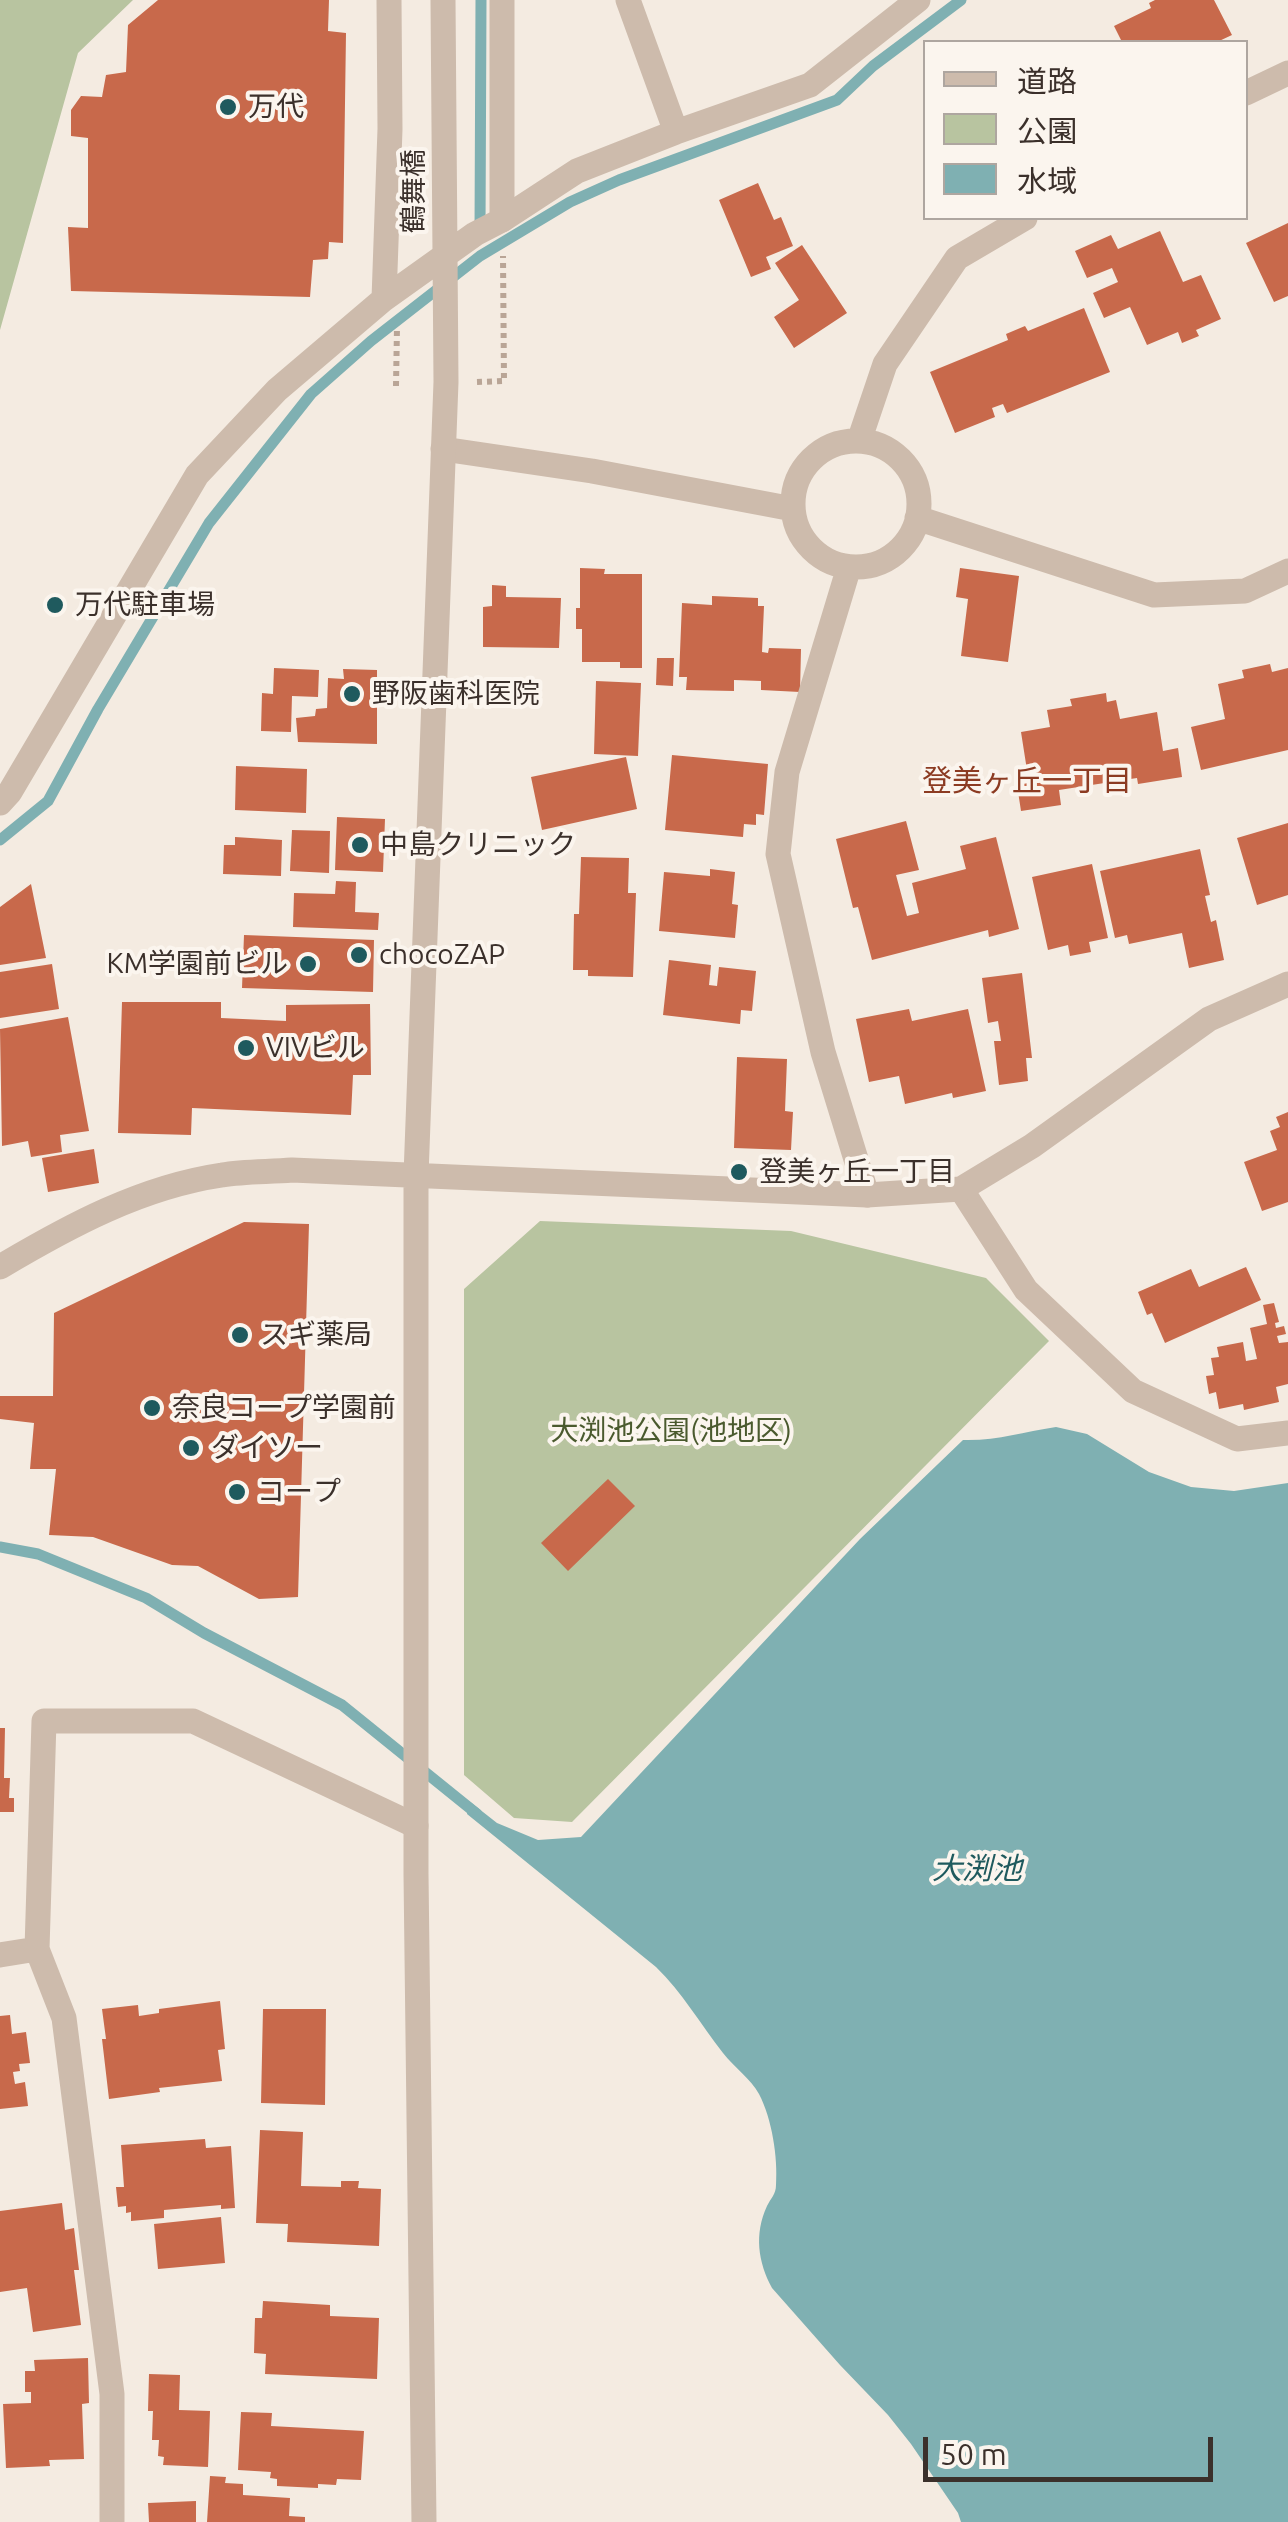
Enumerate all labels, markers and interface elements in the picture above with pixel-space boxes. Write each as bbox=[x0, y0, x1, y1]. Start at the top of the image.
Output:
legend bbox=[923, 40, 1248, 220]
text: 道路 bbox=[1017, 64, 1077, 98]
place label: 万代 bbox=[248, 90, 304, 124]
marker: 万代 bbox=[217, 96, 239, 118]
text: 公園 bbox=[1017, 114, 1077, 148]
street label: 鶴舞橋 bbox=[397, 149, 431, 233]
text: 水域 bbox=[1017, 164, 1077, 198]
place label: 万代駐車場 bbox=[75, 588, 215, 622]
marker: 万代駐車場 bbox=[44, 594, 66, 616]
place label: 野阪歯科医院 bbox=[372, 677, 540, 711]
marker: 野阪歯科医院 bbox=[341, 683, 363, 705]
district label: 登美ヶ丘一丁目 bbox=[922, 763, 1132, 799]
place label: 中島クリニック bbox=[380, 828, 576, 862]
marker: 中島クリニック bbox=[349, 834, 371, 856]
place label: chocoZAP bbox=[379, 938, 505, 972]
marker: chocoZAP bbox=[348, 944, 370, 966]
place label: KM学園前ビル bbox=[107, 947, 288, 981]
marker: KM学園前ビル bbox=[297, 953, 319, 975]
place label: VIVビル bbox=[266, 1031, 365, 1065]
marker: VIVビル bbox=[235, 1037, 257, 1059]
place label: 登美ヶ丘一丁目 bbox=[759, 1155, 955, 1189]
marker: 登美ヶ丘一丁目 bbox=[728, 1161, 750, 1183]
place label: スギ薬局 bbox=[260, 1318, 372, 1352]
marker: スギ薬局 bbox=[229, 1324, 251, 1346]
place label: 奈良コープ学園前 bbox=[172, 1391, 396, 1425]
marker: 奈良コープ学園前 bbox=[141, 1397, 163, 1419]
park label: 大渕池公園(池地区) bbox=[550, 1414, 792, 1448]
place label: ダイソー bbox=[211, 1431, 323, 1465]
marker: ダイソー bbox=[180, 1437, 202, 1459]
place label: コープ bbox=[257, 1475, 341, 1509]
marker: コープ bbox=[226, 1481, 248, 1503]
water label: 大渕池 bbox=[932, 1851, 1022, 1887]
scale bar bbox=[928, 2417, 1218, 2479]
text: 50 m bbox=[940, 2437, 1007, 2471]

